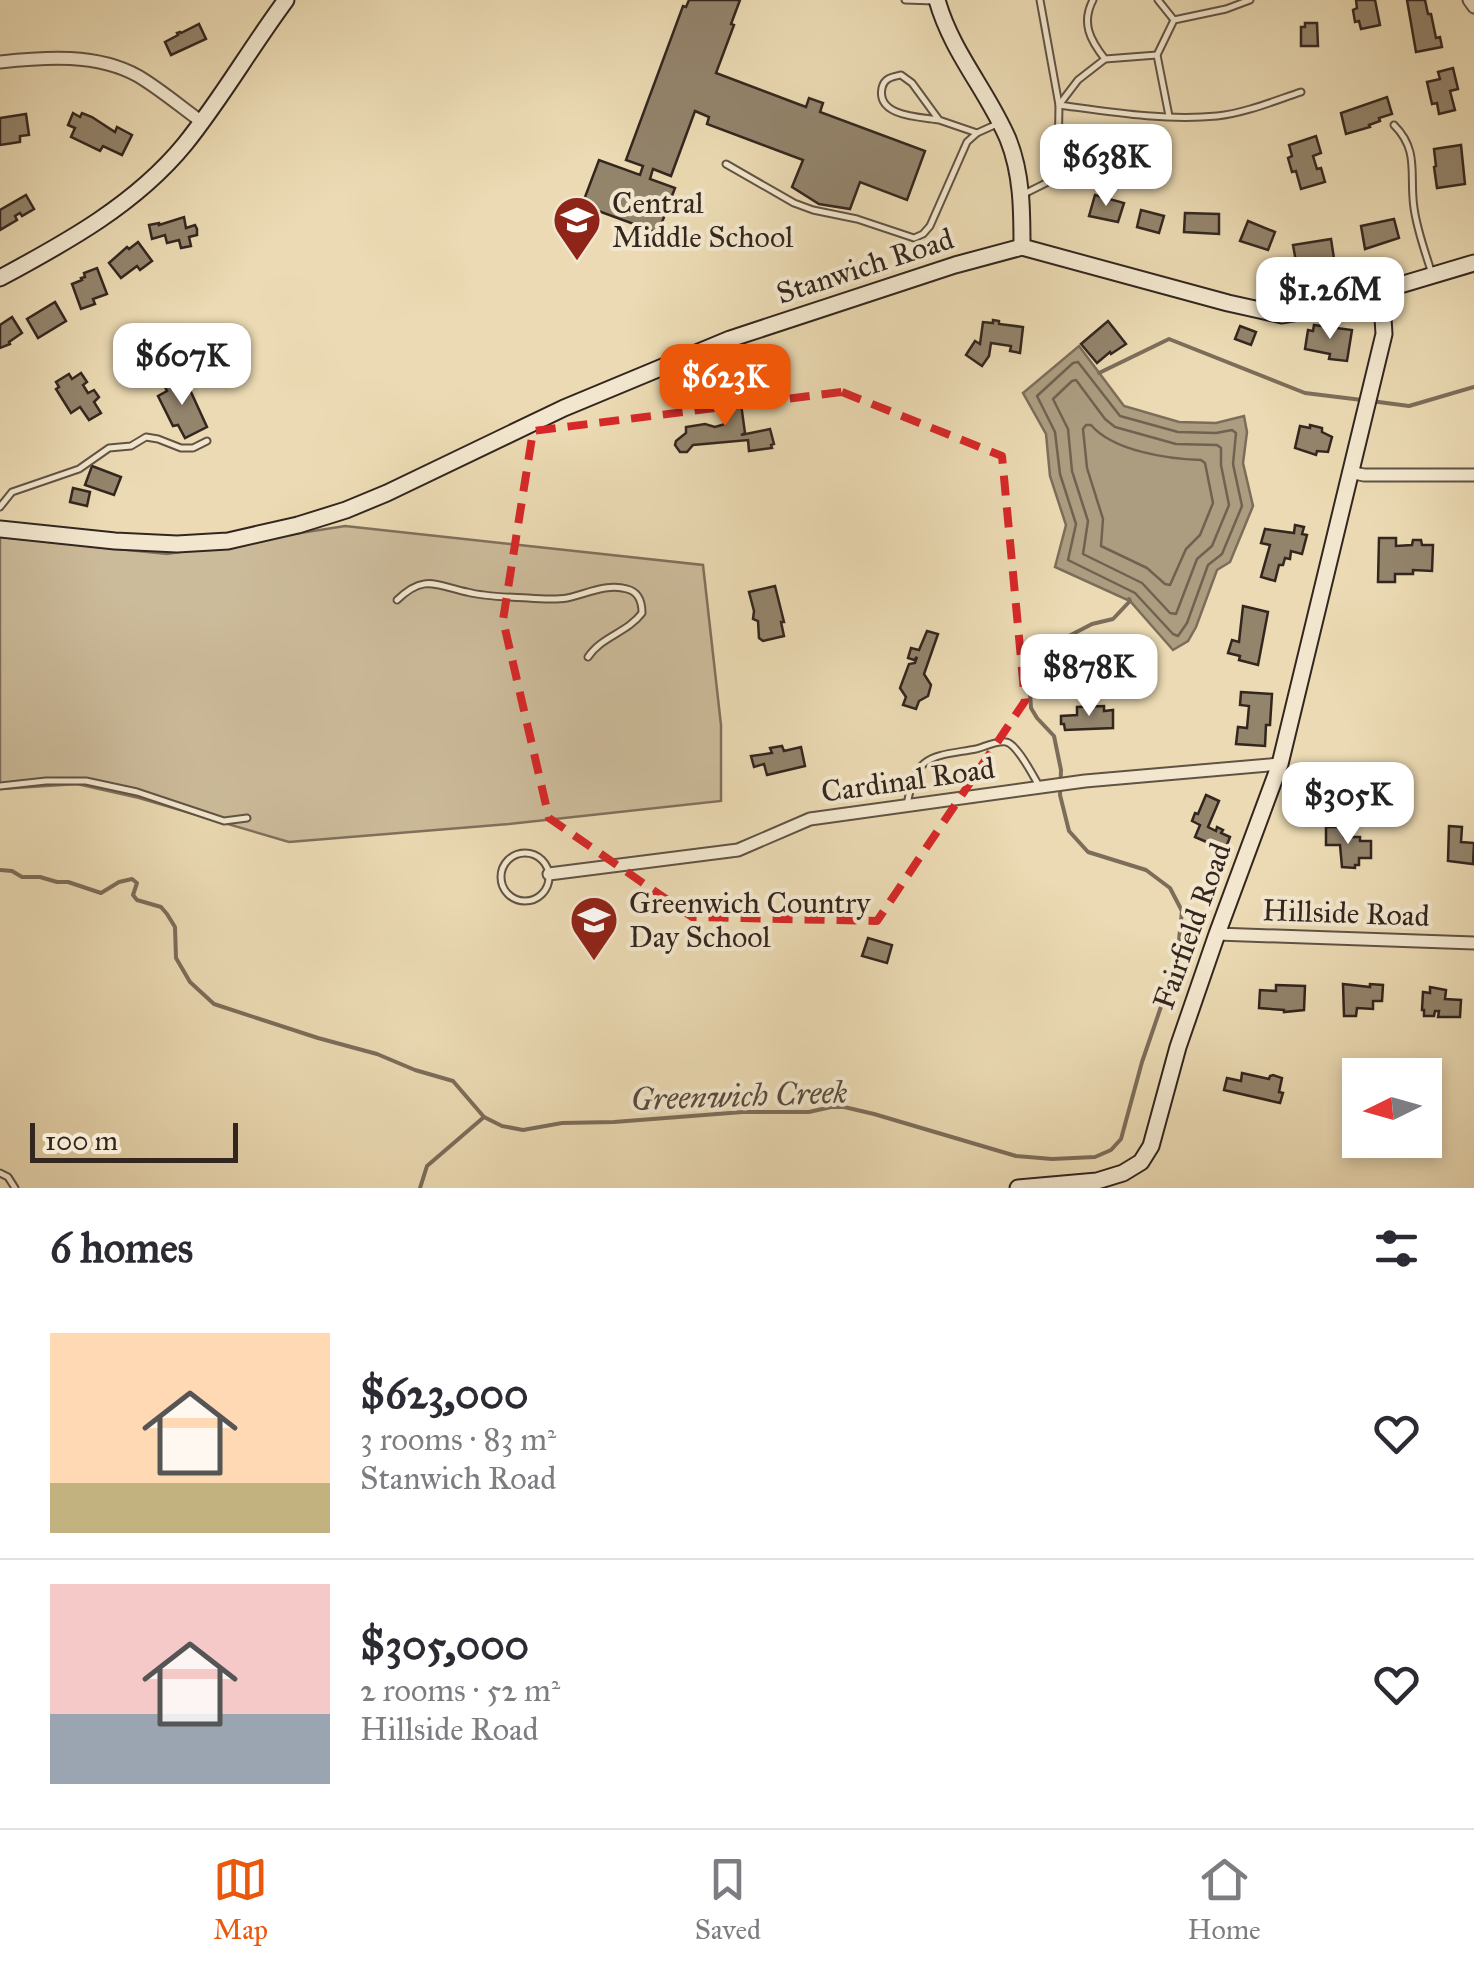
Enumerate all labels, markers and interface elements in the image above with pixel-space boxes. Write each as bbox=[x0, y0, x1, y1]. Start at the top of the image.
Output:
pin: $638K bbox=[1036, 124, 1176, 209]
text: $638K bbox=[1062, 137, 1150, 176]
place label: Central Middle School bbox=[612, 185, 794, 255]
school or university icon: Central Middle School bbox=[551, 194, 603, 262]
street label: Stanwich Road bbox=[772, 220, 958, 312]
pin: $1.26M bbox=[1249, 257, 1411, 342]
text: $1.26M bbox=[1278, 270, 1382, 309]
pin: $607K bbox=[112, 323, 252, 408]
text: $607K bbox=[135, 336, 229, 375]
pin: $623K bbox=[655, 344, 795, 429]
text: $623K bbox=[682, 357, 768, 396]
pin: $878K bbox=[1019, 634, 1159, 719]
text: $878K bbox=[1042, 647, 1136, 686]
street label: Cardinal Road bbox=[819, 750, 997, 810]
pin: $305K bbox=[1278, 762, 1418, 847]
text: $305K bbox=[1304, 775, 1392, 814]
street label: Fairfield Road bbox=[1145, 838, 1239, 1014]
place label: Greenwich Country Day School bbox=[629, 885, 871, 955]
street label: Hillside Road bbox=[1262, 892, 1430, 934]
school or university icon: Greenwich Country Day School bbox=[568, 894, 620, 962]
north arrow bbox=[1342, 1058, 1442, 1158]
map controls bbox=[1342, 1058, 1442, 1158]
water label: Greenwich Creek bbox=[630, 1073, 848, 1119]
scale bar bbox=[30, 1118, 238, 1162]
text: 100 m bbox=[45, 1123, 118, 1158]
icon: filters bbox=[1369, 1221, 1424, 1276]
text: 6 homes bbox=[50, 1222, 193, 1274]
text: $623,000 bbox=[360, 1368, 528, 1420]
icon: home bbox=[130, 1373, 250, 1493]
icon: heart bbox=[1369, 1406, 1424, 1461]
text: 3 rooms · 83 m² bbox=[360, 1420, 556, 1459]
text: Stanwich Road bbox=[360, 1459, 556, 1498]
text: $305,000 bbox=[360, 1619, 529, 1671]
icon: home bbox=[130, 1624, 250, 1744]
icon: heart bbox=[1369, 1657, 1424, 1712]
text: 2 rooms · 52 m² bbox=[360, 1671, 560, 1710]
text: Hillside Road bbox=[360, 1710, 539, 1749]
tab: Map bbox=[213, 1852, 268, 1947]
tab: Saved bbox=[695, 1852, 761, 1947]
tab: Home bbox=[1188, 1852, 1261, 1947]

